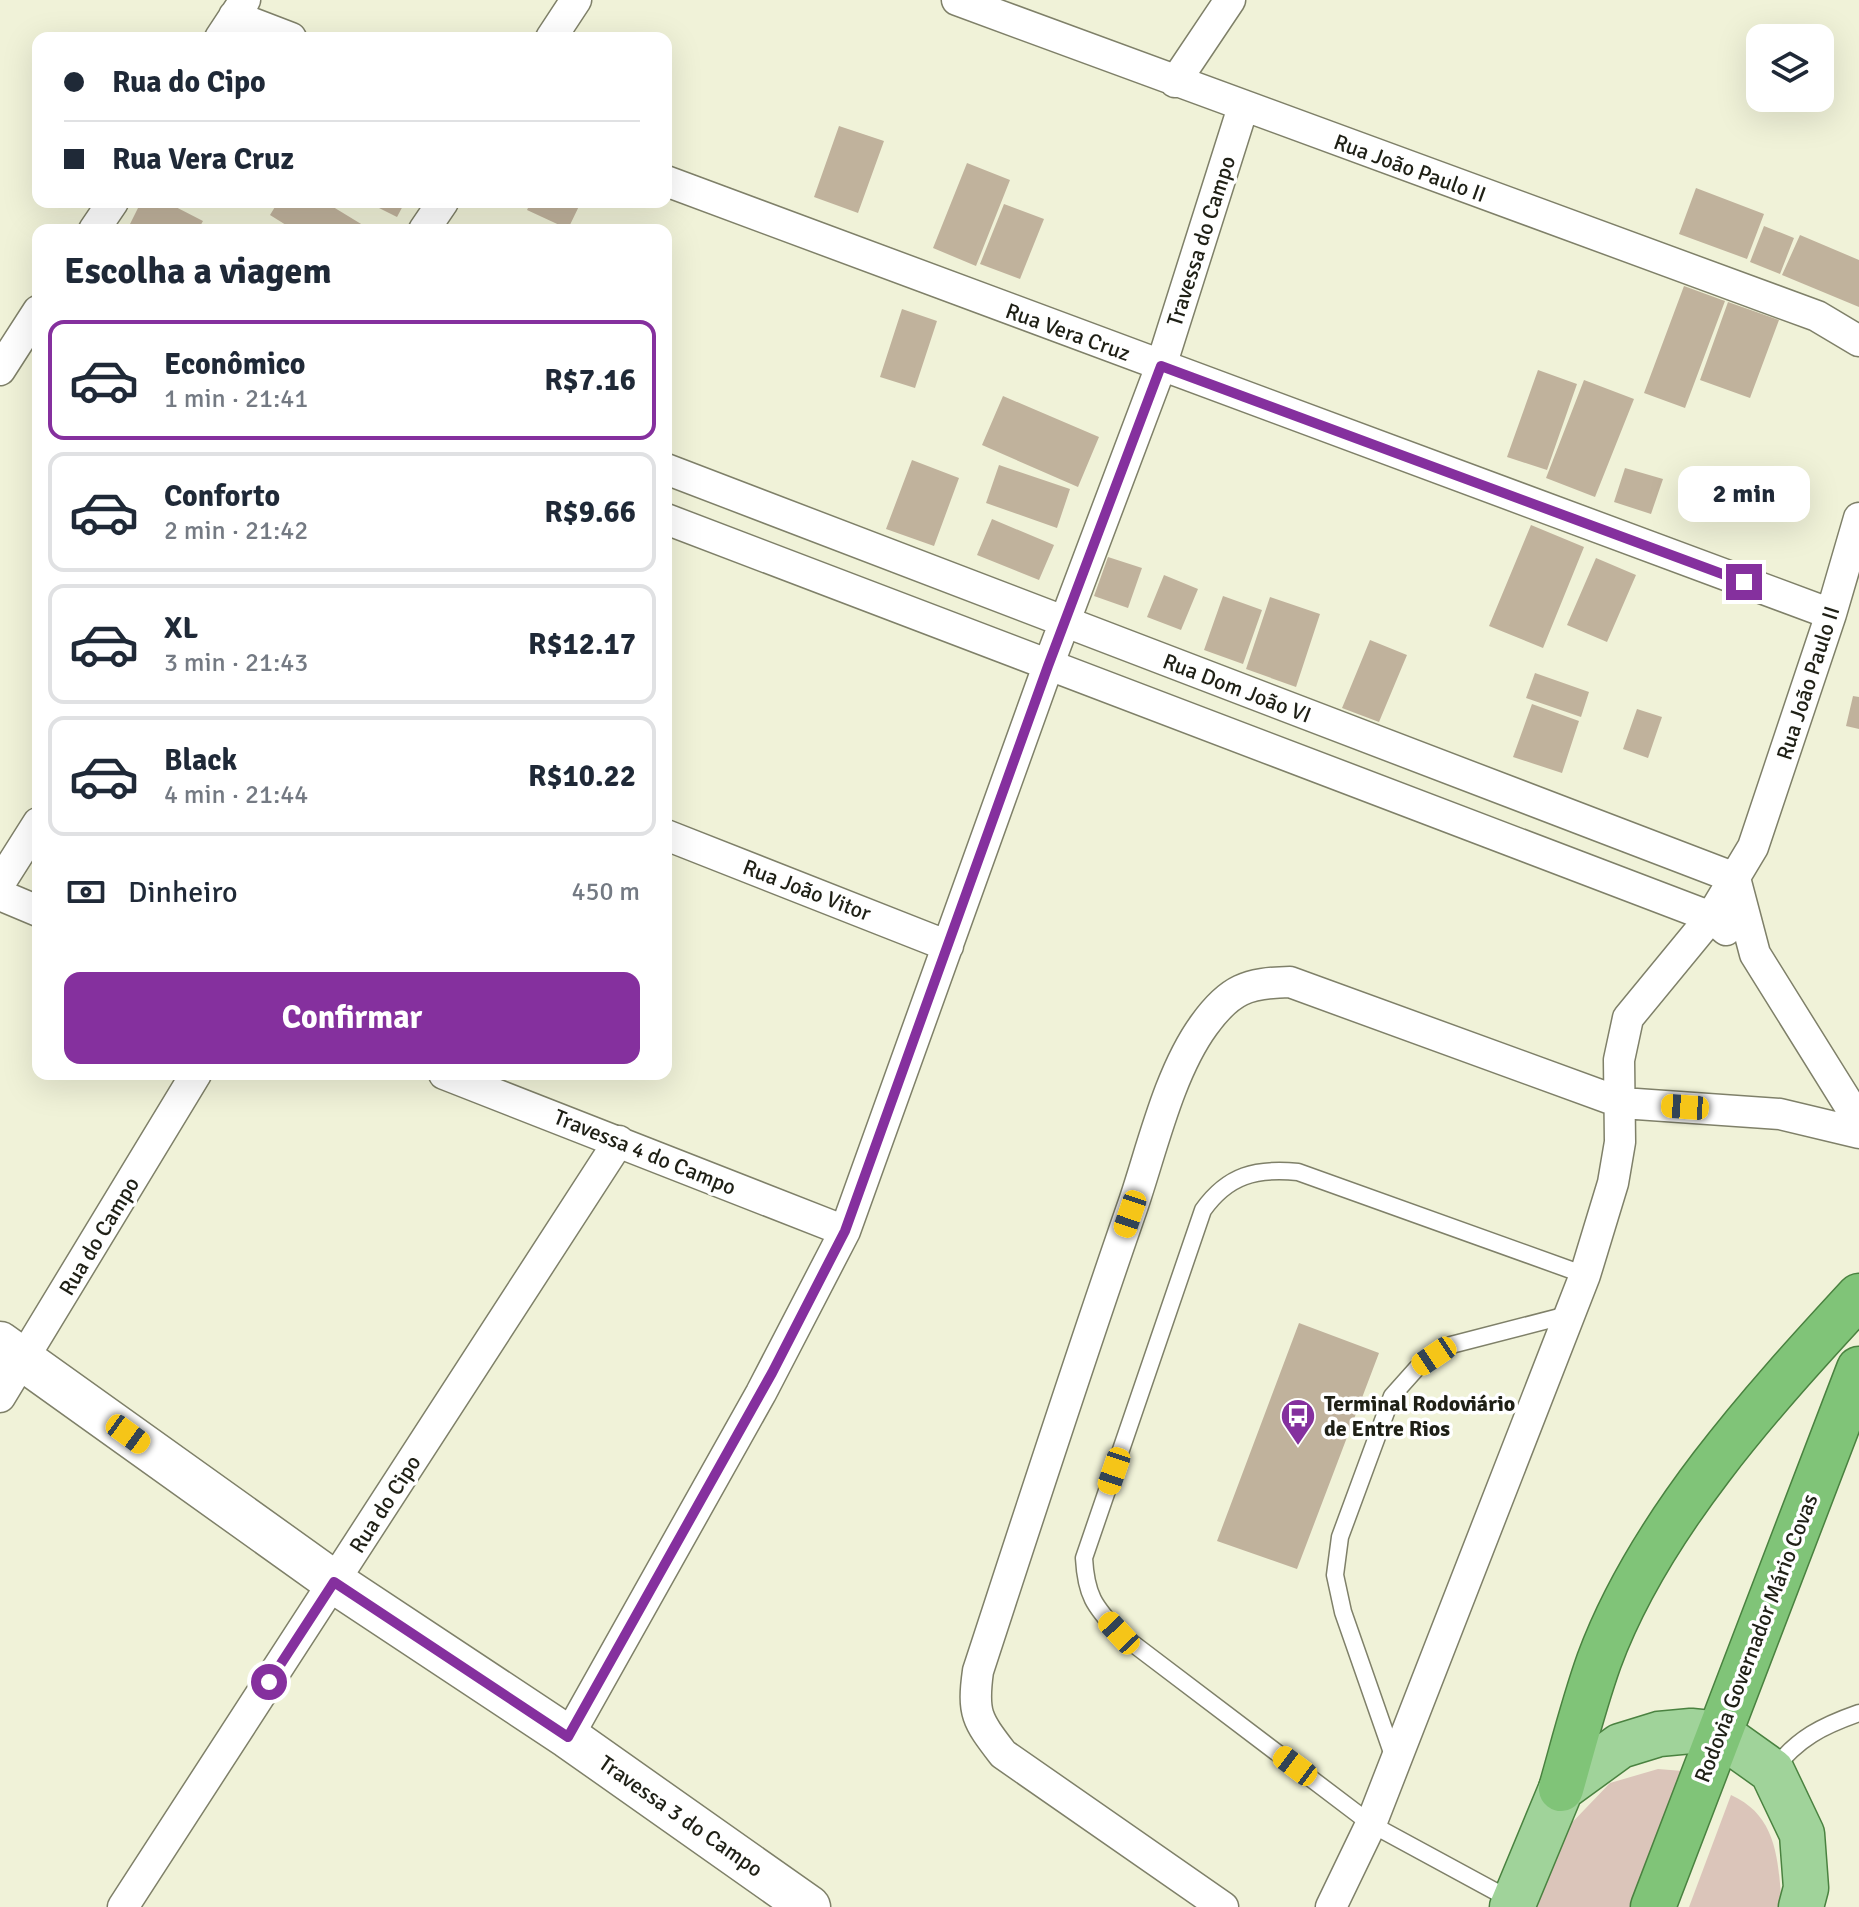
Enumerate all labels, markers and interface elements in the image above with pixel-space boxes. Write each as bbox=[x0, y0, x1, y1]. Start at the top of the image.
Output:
map controls bbox=[1746, 24, 1834, 112]
button: layers bbox=[1746, 24, 1834, 112]
text: Rua do Cipo bbox=[112, 64, 266, 101]
street label: Rua João Paulo II bbox=[1330, 128, 1490, 208]
text: Rua Vera Cruz bbox=[112, 141, 294, 178]
street label: Travessa do Campo bbox=[1161, 152, 1241, 330]
text: Escolha a viagem bbox=[64, 249, 332, 294]
street label: Rua Vera Cruz bbox=[1002, 297, 1134, 367]
icon: car bbox=[68, 344, 140, 416]
text: Econômico bbox=[164, 346, 306, 383]
text: R$7.16 bbox=[544, 362, 636, 399]
text: 1 min · 21:41 bbox=[164, 383, 308, 415]
callout: 2 min bbox=[1678, 466, 1810, 522]
icon: car bbox=[68, 476, 140, 548]
text: Conforto bbox=[164, 478, 280, 515]
text: 2 min bbox=[1713, 478, 1775, 510]
text: R$9.66 bbox=[544, 494, 636, 531]
text: 2 min · 21:42 bbox=[164, 515, 308, 547]
route end bbox=[1726, 564, 1762, 600]
street label: Rua João Paulo II bbox=[1770, 603, 1846, 763]
icon: car bbox=[68, 608, 140, 680]
text: XL bbox=[164, 610, 198, 647]
text: R$12.17 bbox=[528, 626, 636, 663]
text: 3 min · 21:43 bbox=[164, 647, 308, 679]
street label: Rua Dom João VI bbox=[1159, 647, 1315, 729]
icon: car bbox=[68, 740, 140, 812]
text: Black bbox=[164, 742, 237, 779]
text: R$10.22 bbox=[528, 758, 636, 795]
text: 4 min · 21:44 bbox=[164, 779, 308, 811]
street label: Rua João Vitor bbox=[739, 853, 875, 927]
icon: cash bbox=[64, 870, 108, 914]
text: Dinheiro bbox=[128, 874, 238, 911]
text: 450 m bbox=[571, 876, 640, 908]
button: Confirmar bbox=[64, 972, 640, 1064]
car bbox=[1660, 1093, 1710, 1121]
street label: Travessa 4 do Campo bbox=[550, 1103, 740, 1201]
street label: Rua do Campo bbox=[53, 1172, 145, 1300]
car bbox=[1111, 1187, 1149, 1241]
car bbox=[1407, 1333, 1461, 1379]
place label: Terminal Rodoviário de Entre Rios bbox=[1324, 1390, 1515, 1442]
bus stop icon: Terminal Rodoviário de Entre Rios bbox=[1279, 1397, 1317, 1447]
car bbox=[102, 1410, 154, 1458]
car bbox=[1095, 1444, 1133, 1498]
street label: Rua do Cipo bbox=[343, 1450, 427, 1558]
street label: Rodovia Governador Mário Covas bbox=[1688, 1490, 1824, 1786]
car bbox=[1094, 1607, 1144, 1659]
route start bbox=[251, 1664, 287, 1700]
car bbox=[1269, 1742, 1321, 1790]
street label: Travessa 3 do Campo bbox=[594, 1749, 768, 1883]

